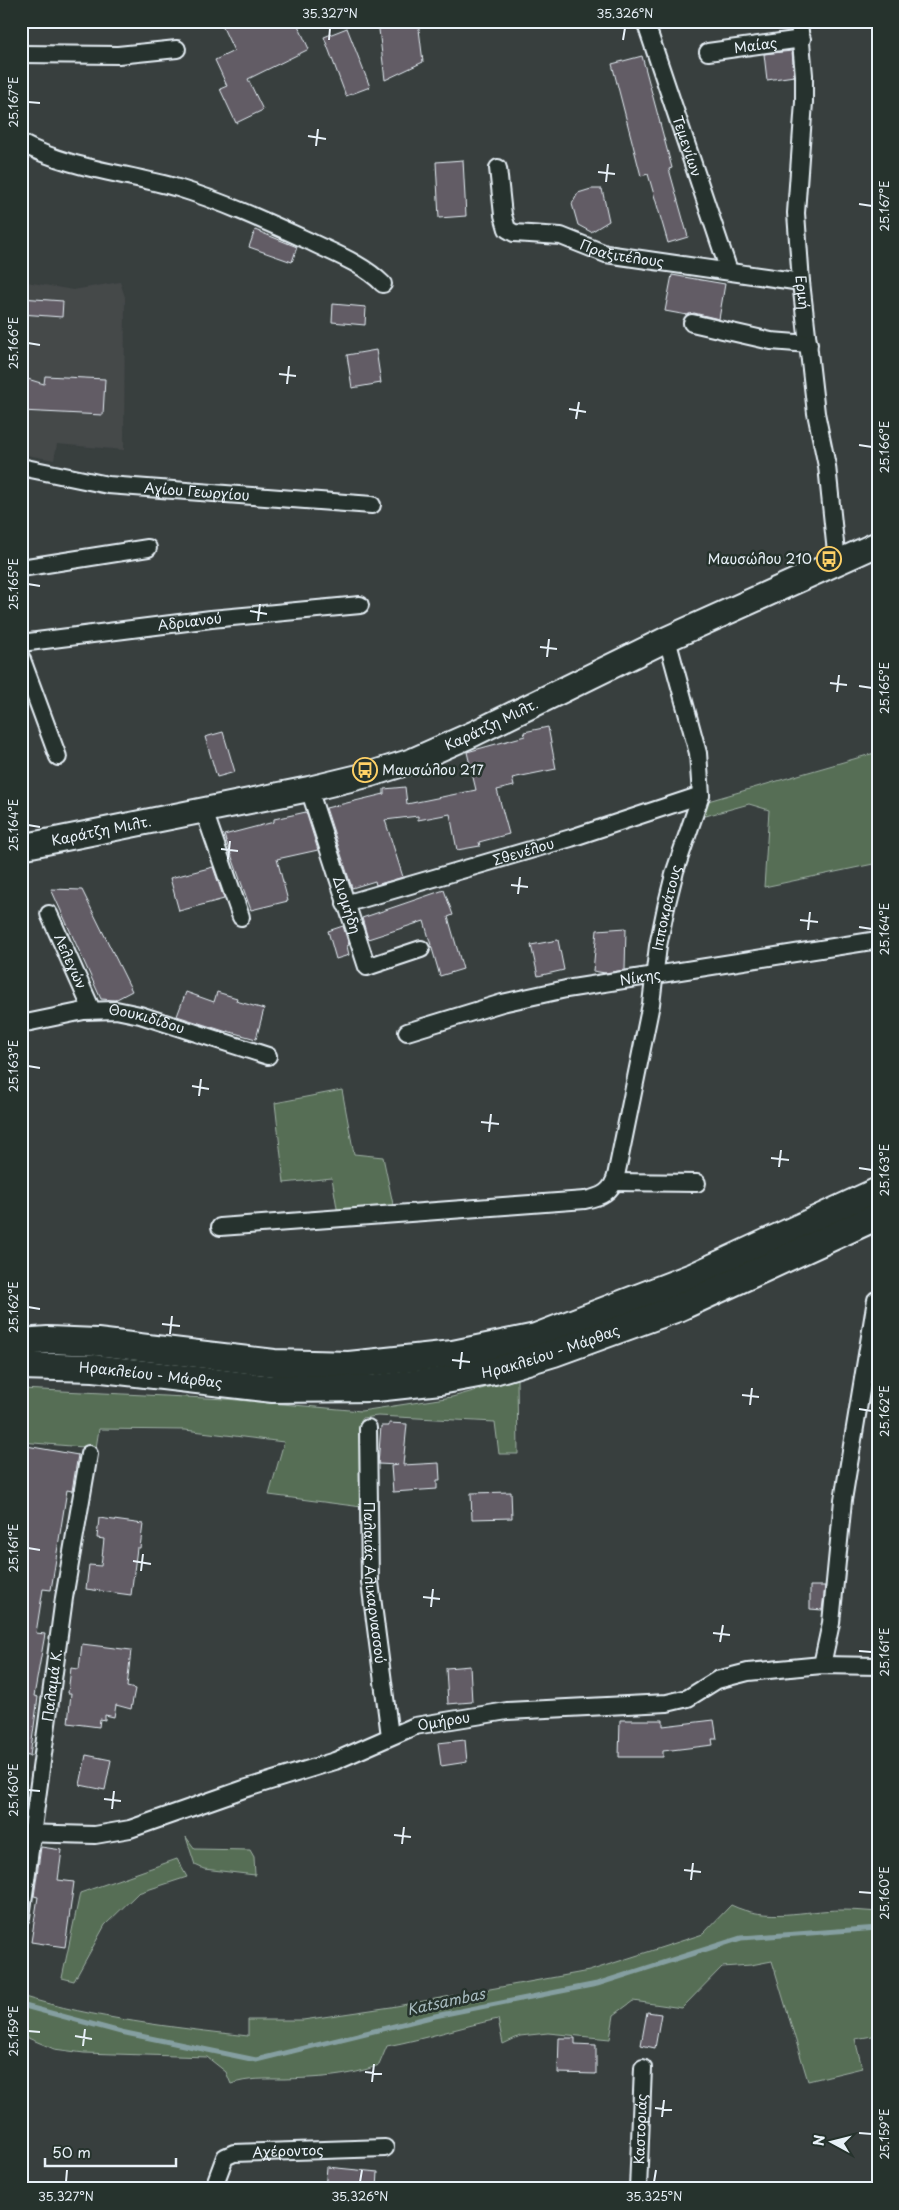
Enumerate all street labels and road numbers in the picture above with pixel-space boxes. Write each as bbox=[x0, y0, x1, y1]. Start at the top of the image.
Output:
street label: Μαίας bbox=[733, 32, 778, 58]
street label: Τεμενίων bbox=[667, 113, 708, 179]
street label: Πραξιτέλους bbox=[577, 234, 665, 272]
street label: Ερμή bbox=[791, 274, 815, 310]
street label: Αγίου Γεωργίου bbox=[143, 477, 250, 506]
street label: Αδριανού bbox=[156, 607, 223, 636]
street label: Καράτζη Μιλτ. bbox=[441, 693, 542, 755]
street label: Καράτζη Μιλτ. bbox=[49, 810, 153, 851]
street label: Σθενέλου bbox=[490, 832, 557, 870]
street label: Ιπποκράτους bbox=[647, 862, 686, 952]
street label: Διομήδη bbox=[328, 873, 366, 936]
street label: Λελεγών bbox=[49, 930, 92, 992]
street label: Νίκης bbox=[618, 963, 662, 990]
street label: Θουκιδίδου bbox=[108, 999, 187, 1039]
street label: Ηρακλείου - Μάρθας bbox=[480, 1319, 622, 1383]
street label: Ηρακλείου - Μάρθας bbox=[79, 1357, 223, 1393]
street label: Παλαιάς Αλικαρνασσού bbox=[359, 1502, 391, 1665]
street label: Παλαμά Κ. bbox=[36, 1647, 67, 1723]
street label: Ομήρου bbox=[416, 1706, 471, 1735]
street label: Καστοριάς bbox=[628, 2093, 652, 2165]
street label: Αχέροντος bbox=[252, 2139, 324, 2162]

